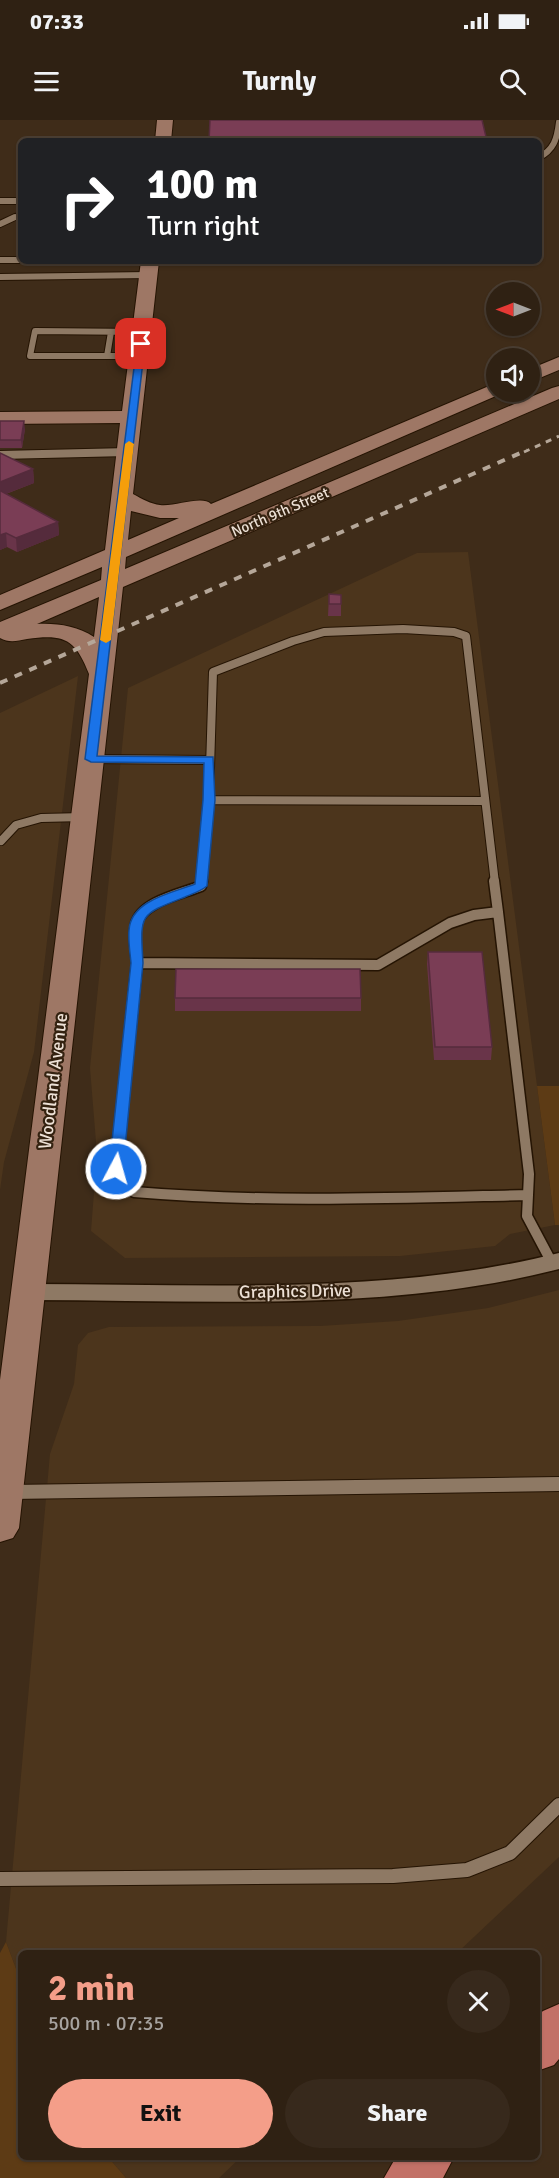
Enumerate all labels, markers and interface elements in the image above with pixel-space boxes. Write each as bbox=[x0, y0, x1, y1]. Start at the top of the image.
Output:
text: 07:33 bbox=[30, 8, 84, 35]
icon: menu bbox=[30, 65, 63, 98]
text: Turnly bbox=[243, 65, 316, 98]
icon: search bbox=[496, 65, 529, 98]
text: 100 m bbox=[147, 159, 258, 210]
icon: right bbox=[48, 162, 126, 240]
text: Turn right bbox=[147, 210, 260, 243]
north arrow bbox=[486, 282, 540, 336]
map controls bbox=[486, 282, 540, 402]
pin bbox=[115, 318, 166, 369]
icon: arrive bbox=[124, 327, 157, 360]
button: sound bbox=[486, 348, 540, 402]
street label: North 9th Street bbox=[228, 483, 332, 541]
street label: Woodland Avenue bbox=[34, 1012, 72, 1150]
position arrow bbox=[84, 1137, 148, 1201]
street label: Graphics Drive bbox=[239, 1279, 351, 1303]
text: 2 min bbox=[48, 1966, 135, 2011]
button: close bbox=[447, 1970, 510, 2033]
text: 500 m · 07:35 bbox=[48, 2011, 164, 2036]
button: Exit bbox=[48, 2079, 273, 2148]
button: Share bbox=[285, 2079, 510, 2148]

